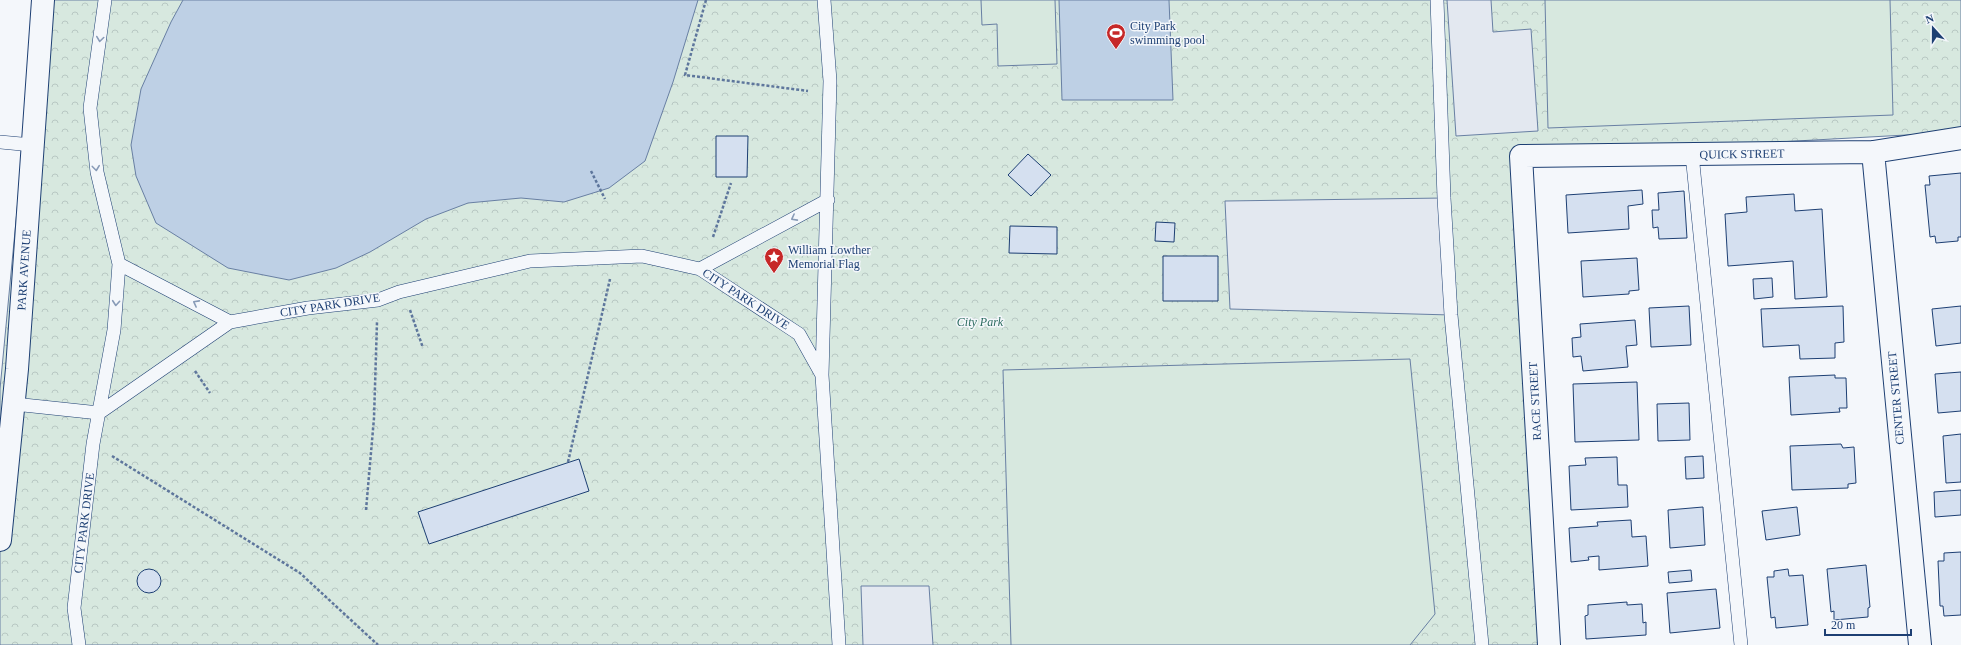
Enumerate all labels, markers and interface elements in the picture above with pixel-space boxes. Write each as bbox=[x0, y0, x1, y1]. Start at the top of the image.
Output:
north arrow bbox=[1913, 8, 1953, 48]
text: N bbox=[1924, 12, 1935, 26]
place label: City Park swimming pool bbox=[1130, 19, 1206, 47]
sports icon: City Park swimming pool bbox=[1105, 22, 1127, 50]
one-way arrow bbox=[96, 36, 105, 42]
street label: QUICK STREET bbox=[1699, 146, 1785, 162]
one-way arrow bbox=[91, 165, 100, 171]
one-way arrow bbox=[791, 214, 798, 221]
street label: PARK AVENUE bbox=[14, 229, 34, 311]
place label: William Lowther Memorial Flag bbox=[788, 243, 871, 271]
place icon: William Lowther Memorial Flag bbox=[763, 246, 785, 274]
street label: CITY PARK DRIVE bbox=[700, 266, 792, 332]
street label: CITY PARK DRIVE bbox=[279, 290, 381, 320]
one-way arrow bbox=[112, 300, 121, 306]
one-way arrow bbox=[192, 301, 200, 308]
park label: City Park bbox=[957, 315, 1004, 329]
street label: CENTER STREET bbox=[1885, 350, 1907, 445]
street label: RACE STREET bbox=[1526, 361, 1544, 441]
street label: CITY PARK DRIVE bbox=[71, 472, 97, 574]
scale bar bbox=[1825, 611, 1911, 637]
text: 20 m bbox=[1831, 618, 1856, 632]

